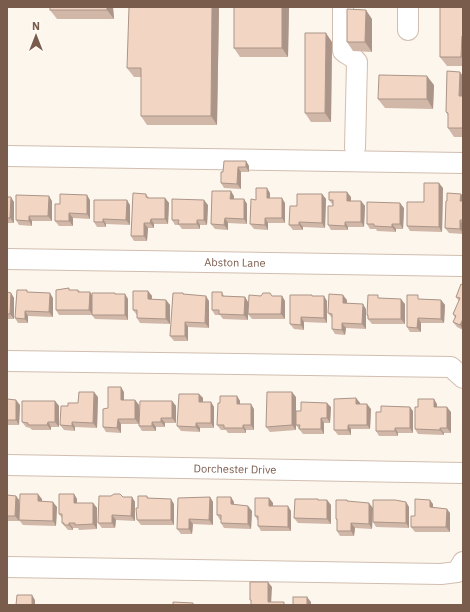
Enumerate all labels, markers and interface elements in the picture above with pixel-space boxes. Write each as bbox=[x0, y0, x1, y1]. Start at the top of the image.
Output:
north arrow bbox=[16, 16, 56, 56]
text: N bbox=[32, 19, 40, 33]
street label: Abston Lane bbox=[204, 255, 266, 270]
street label: Dorchester Drive bbox=[193, 461, 276, 477]

